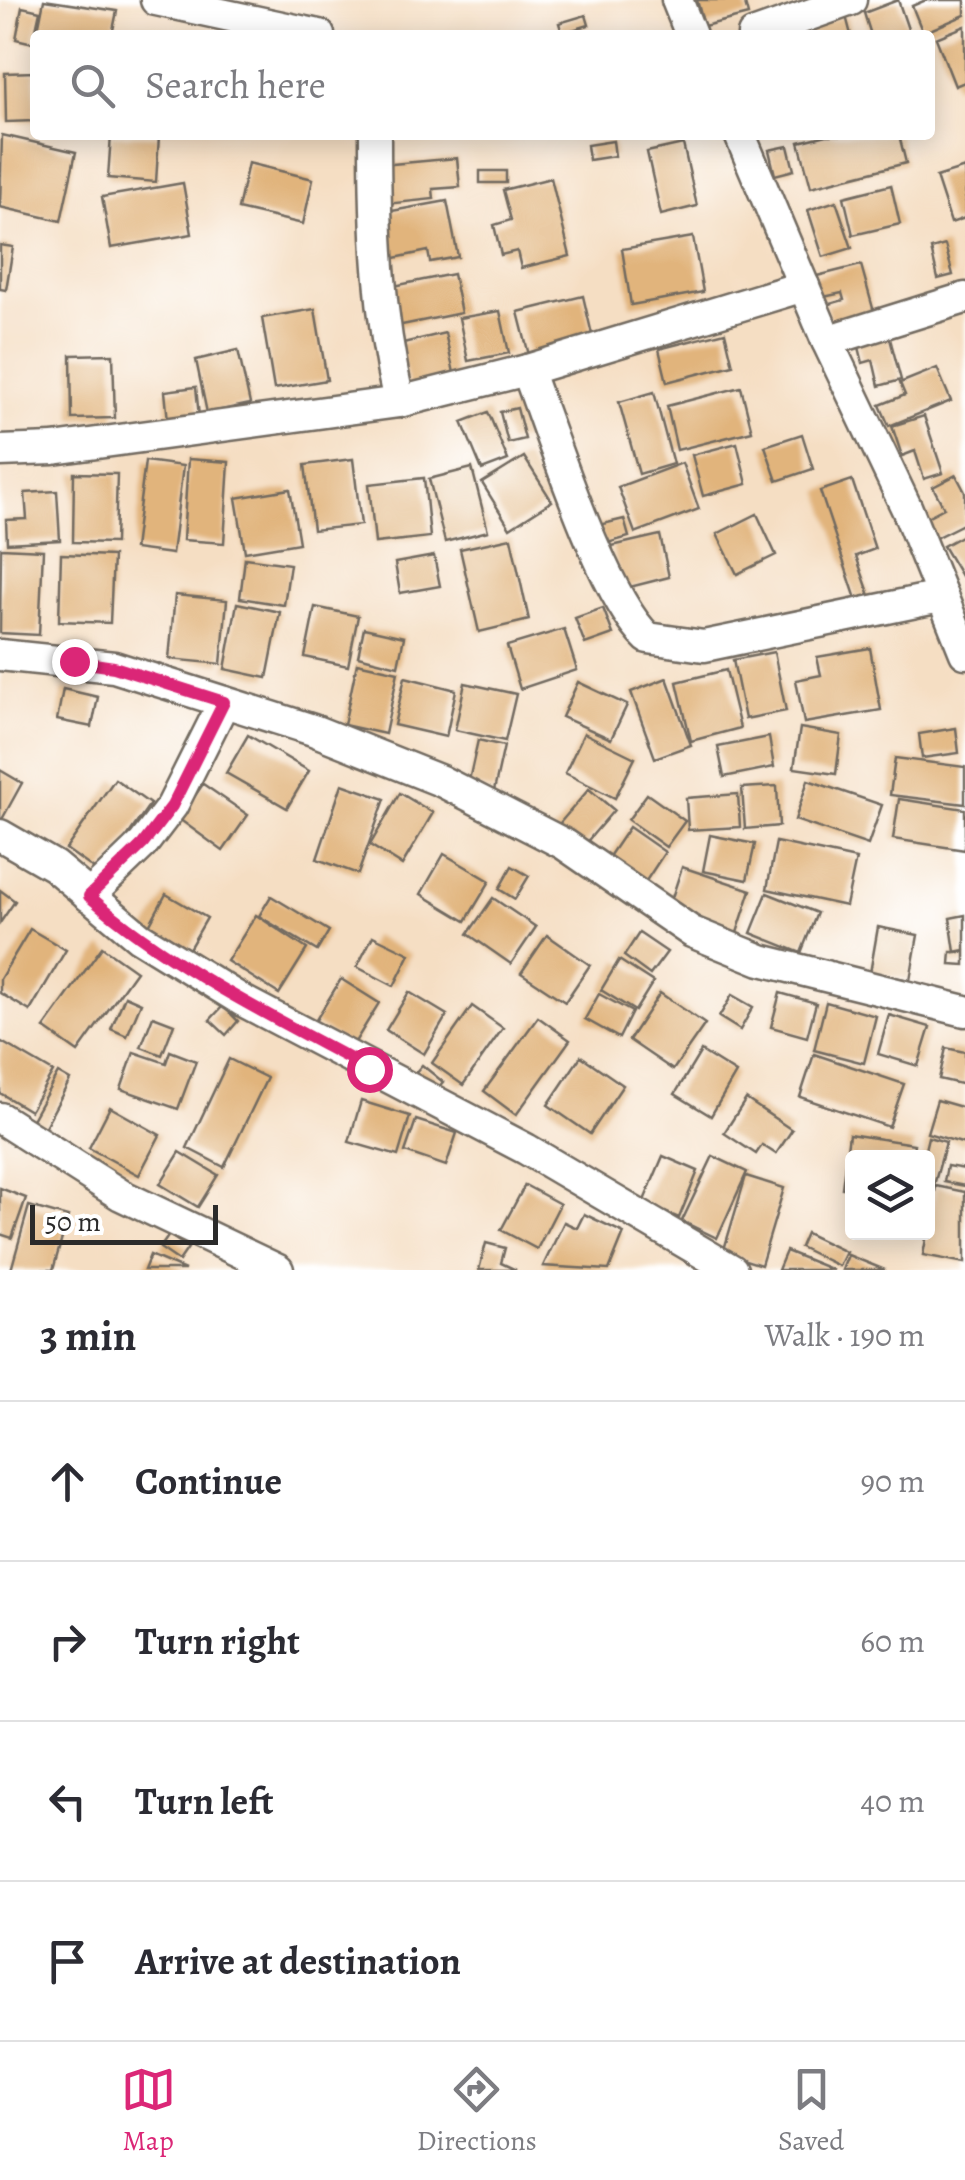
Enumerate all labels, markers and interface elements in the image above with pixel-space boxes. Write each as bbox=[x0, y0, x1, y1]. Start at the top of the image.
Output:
search box bbox=[30, 30, 935, 140]
icon: search bbox=[65, 58, 120, 113]
text: Search here bbox=[145, 59, 326, 111]
route end bbox=[52, 639, 98, 685]
route start bbox=[347, 1047, 393, 1093]
map controls bbox=[845, 1150, 935, 1240]
button: layers bbox=[845, 1150, 935, 1240]
scale bar bbox=[30, 1200, 218, 1244]
text: 50 m bbox=[45, 1203, 101, 1241]
text: 3 min bbox=[40, 1307, 136, 1364]
text: Walk · 190 m bbox=[765, 1313, 925, 1357]
icon: ahead bbox=[40, 1454, 95, 1509]
text: Continue bbox=[135, 1455, 282, 1507]
text: 90 m bbox=[860, 1459, 925, 1503]
icon: right bbox=[40, 1614, 95, 1669]
text: Turn right bbox=[135, 1615, 300, 1667]
text: 60 m bbox=[860, 1619, 925, 1663]
icon: left bbox=[40, 1774, 95, 1829]
text: Turn left bbox=[135, 1775, 274, 1827]
text: 40 m bbox=[860, 1779, 925, 1823]
icon: arrive bbox=[40, 1934, 95, 1989]
text: Arrive at destination bbox=[135, 1935, 461, 1987]
tab: Map bbox=[121, 2062, 176, 2160]
tab: Directions bbox=[417, 2062, 537, 2160]
tab: Saved bbox=[778, 2062, 844, 2160]

